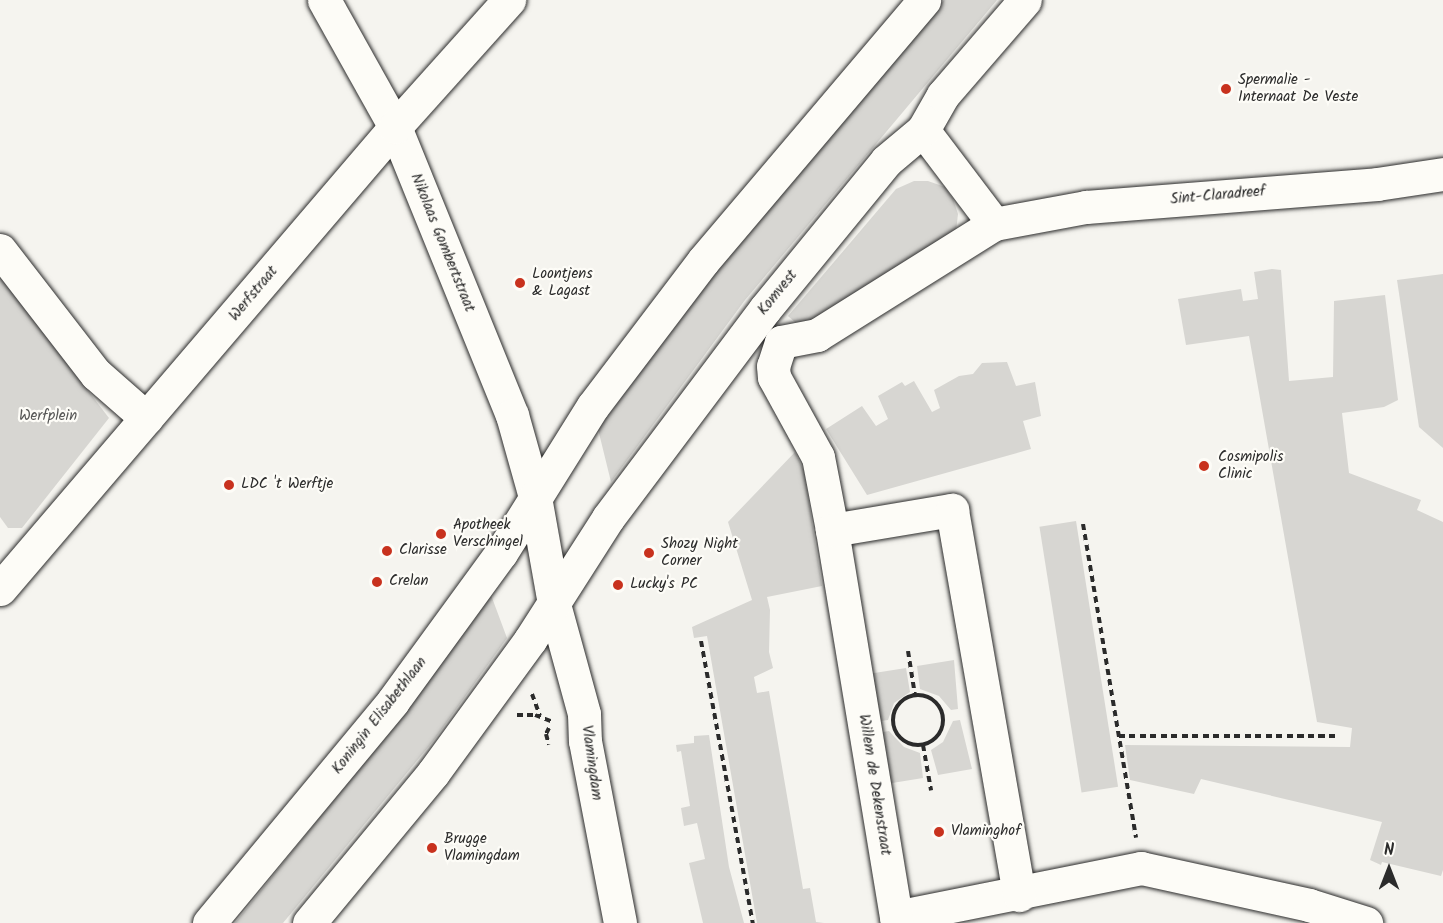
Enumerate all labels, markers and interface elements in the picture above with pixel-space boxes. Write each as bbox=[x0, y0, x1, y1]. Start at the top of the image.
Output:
place label: Spermalie - Internaat De Veste bbox=[1238, 71, 1358, 106]
marker: Spermalie - Internaat De Veste bbox=[1219, 82, 1233, 96]
street label: Nikolaas Gombertstraat bbox=[406, 171, 478, 315]
street label: Sint-Claradreef bbox=[1170, 183, 1266, 209]
street label: Werfstraat bbox=[226, 263, 282, 325]
place label: Loontjens & Lagast bbox=[532, 265, 593, 300]
street label: Komvest bbox=[754, 267, 802, 319]
marker: Loontjens & Lagast bbox=[513, 276, 527, 290]
park label: Werfplein bbox=[19, 408, 77, 426]
place label: Cosmipolis Clinic bbox=[1218, 448, 1283, 483]
marker: Cosmipolis Clinic bbox=[1195, 457, 1213, 475]
place label: LDC 't Werftje bbox=[241, 476, 333, 494]
marker: LDC 't Werftje bbox=[222, 478, 236, 492]
place label: Apotheek Verschingel bbox=[453, 516, 523, 551]
marker: Apotheek Verschingel bbox=[434, 527, 448, 541]
place label: Shozy Night Corner bbox=[661, 535, 738, 570]
place label: Clarisse bbox=[399, 542, 447, 560]
marker: Clarisse bbox=[380, 544, 394, 558]
marker: Shozy Night Corner bbox=[642, 546, 656, 560]
place label: Crelan bbox=[389, 573, 428, 591]
marker: Crelan bbox=[370, 575, 384, 589]
place label: Lucky's PC bbox=[630, 576, 698, 594]
marker: Lucky's PC bbox=[611, 578, 625, 592]
street label: Koningin Elisabethlaan bbox=[329, 654, 431, 778]
street label: Willem de Dekenstraat bbox=[854, 713, 894, 857]
street label: Vlamingdam bbox=[577, 724, 605, 802]
place label: Vlaminghof bbox=[951, 823, 1021, 841]
marker: Vlaminghof bbox=[932, 825, 946, 839]
place label: Brugge Vlamingdam bbox=[444, 830, 520, 865]
text: N bbox=[1384, 838, 1394, 863]
north arrow bbox=[1359, 839, 1419, 899]
marker: Brugge Vlamingdam bbox=[425, 841, 439, 855]

